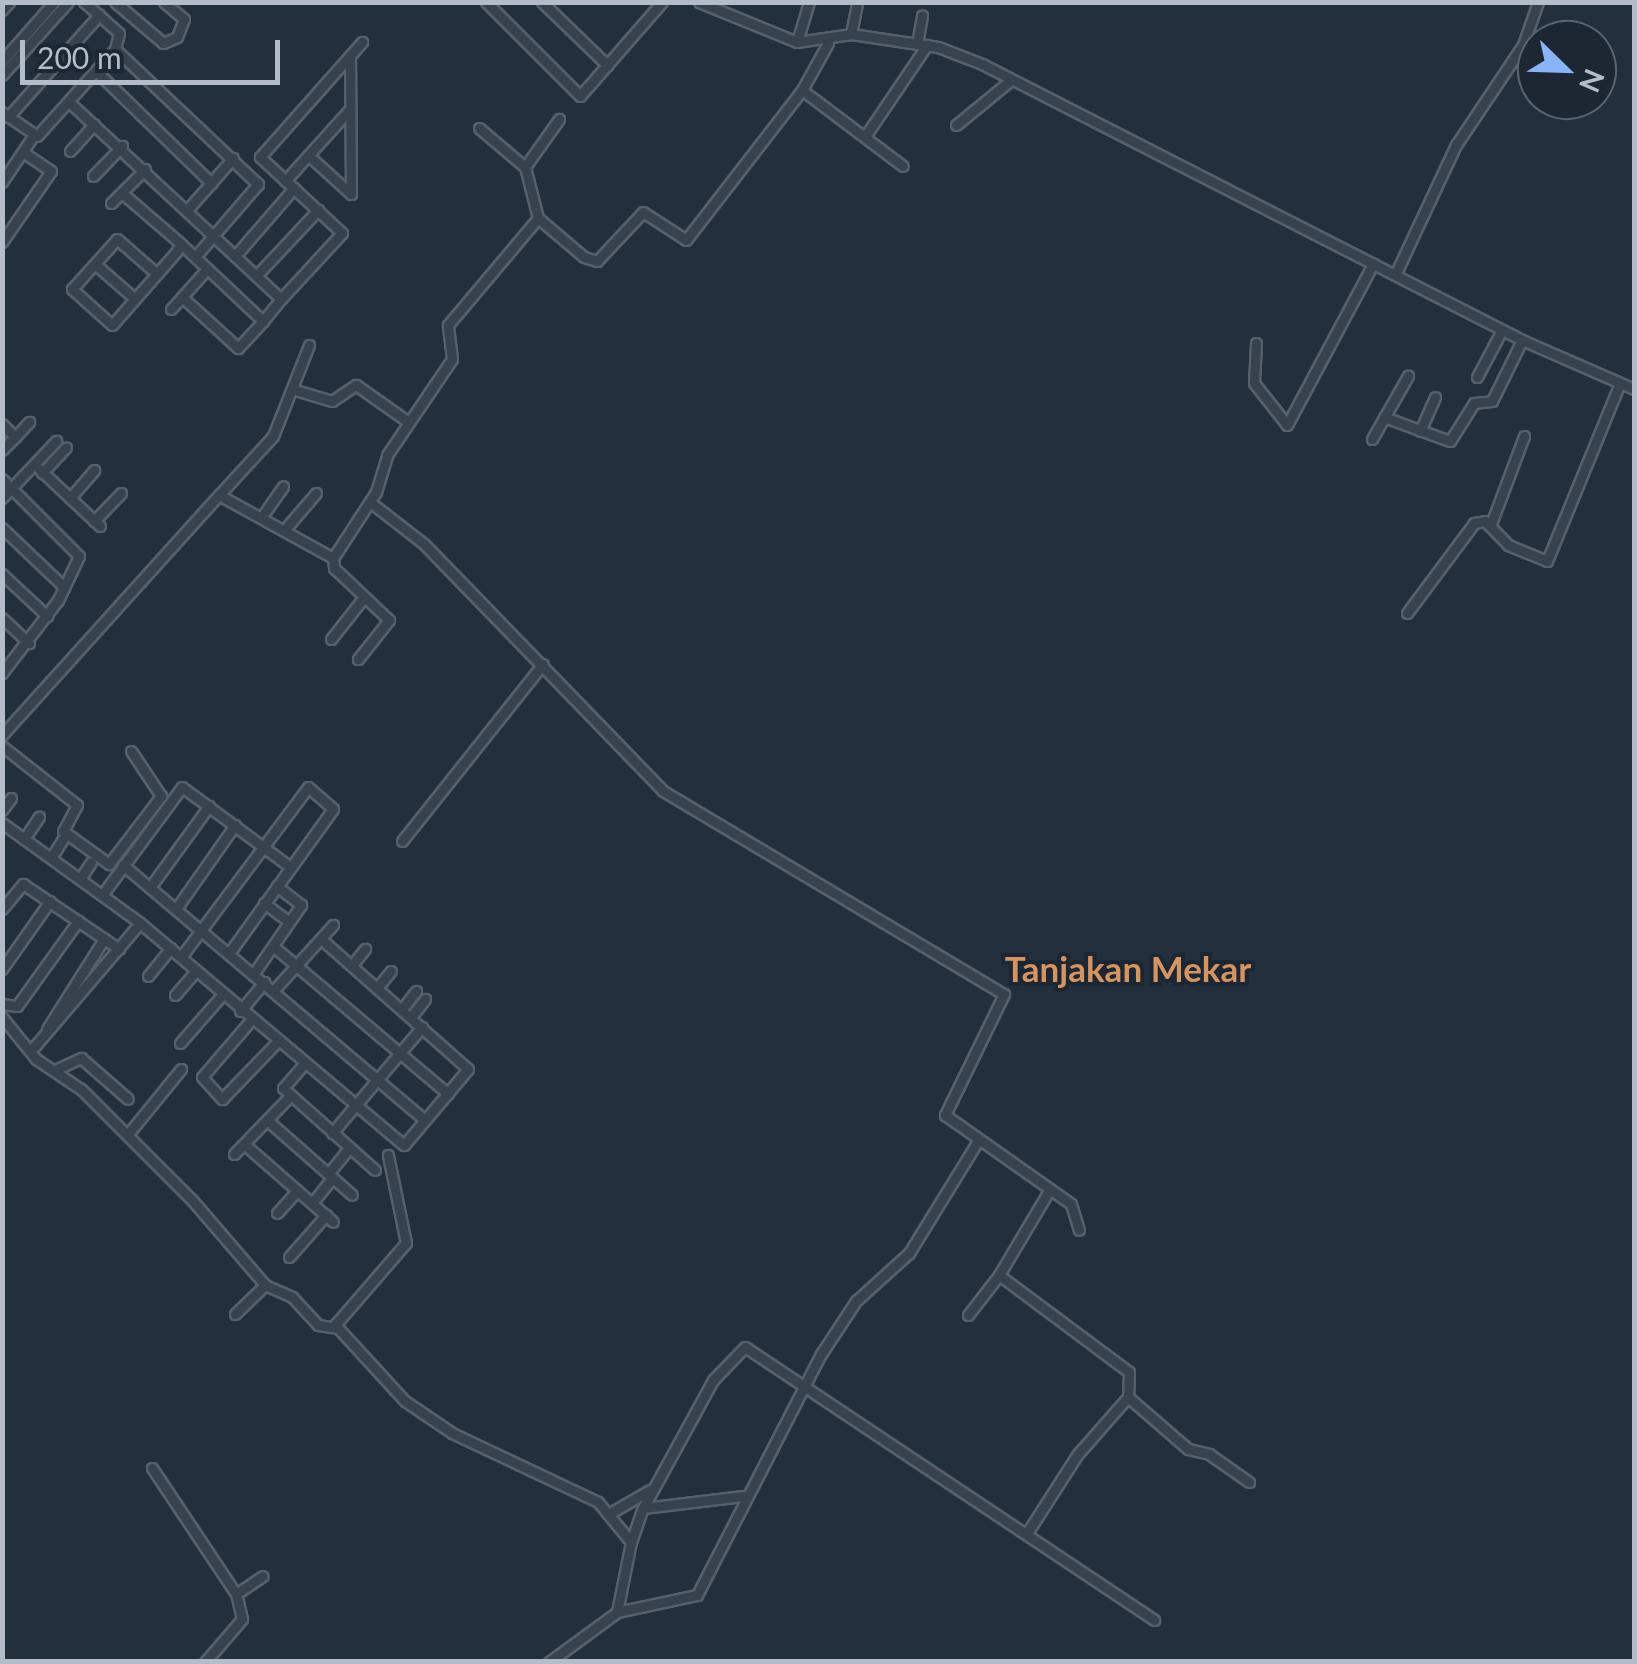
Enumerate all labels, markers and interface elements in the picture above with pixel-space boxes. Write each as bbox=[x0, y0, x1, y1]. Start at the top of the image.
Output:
scale bar bbox=[25, 20, 285, 82]
north arrow bbox=[1517, 20, 1617, 120]
text: 200 m bbox=[37, 39, 122, 75]
text: N bbox=[1573, 64, 1613, 98]
district label: Tanjakan Mekar bbox=[1005, 947, 1251, 989]

